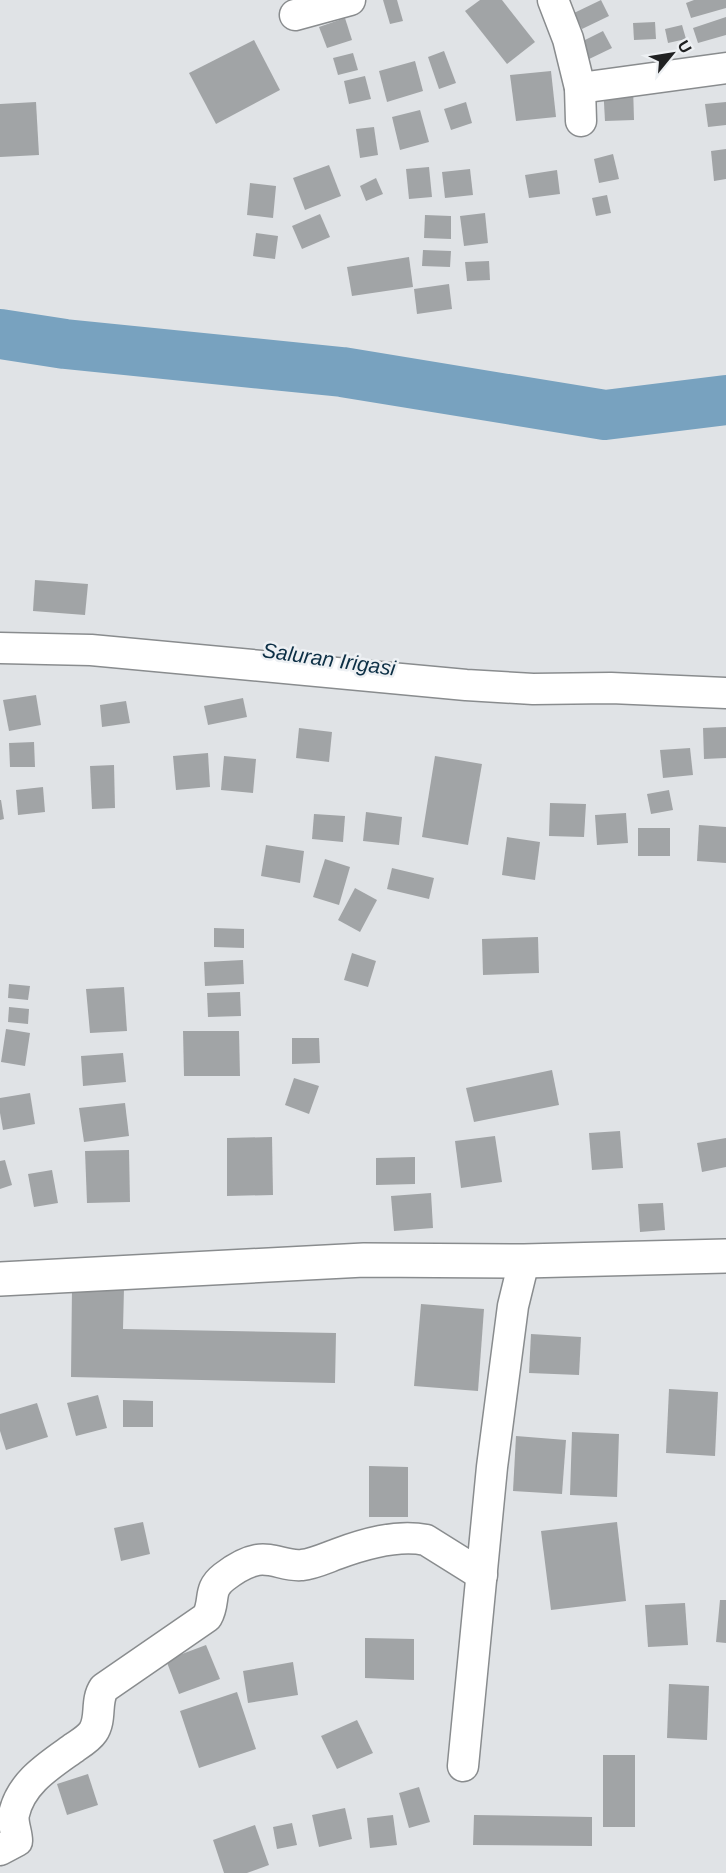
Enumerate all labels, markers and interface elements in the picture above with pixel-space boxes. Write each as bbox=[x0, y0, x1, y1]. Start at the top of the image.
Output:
north arrow bbox=[642, 24, 702, 84]
text: U bbox=[674, 37, 695, 56]
water label: Saluran Irigasi bbox=[261, 638, 398, 680]

